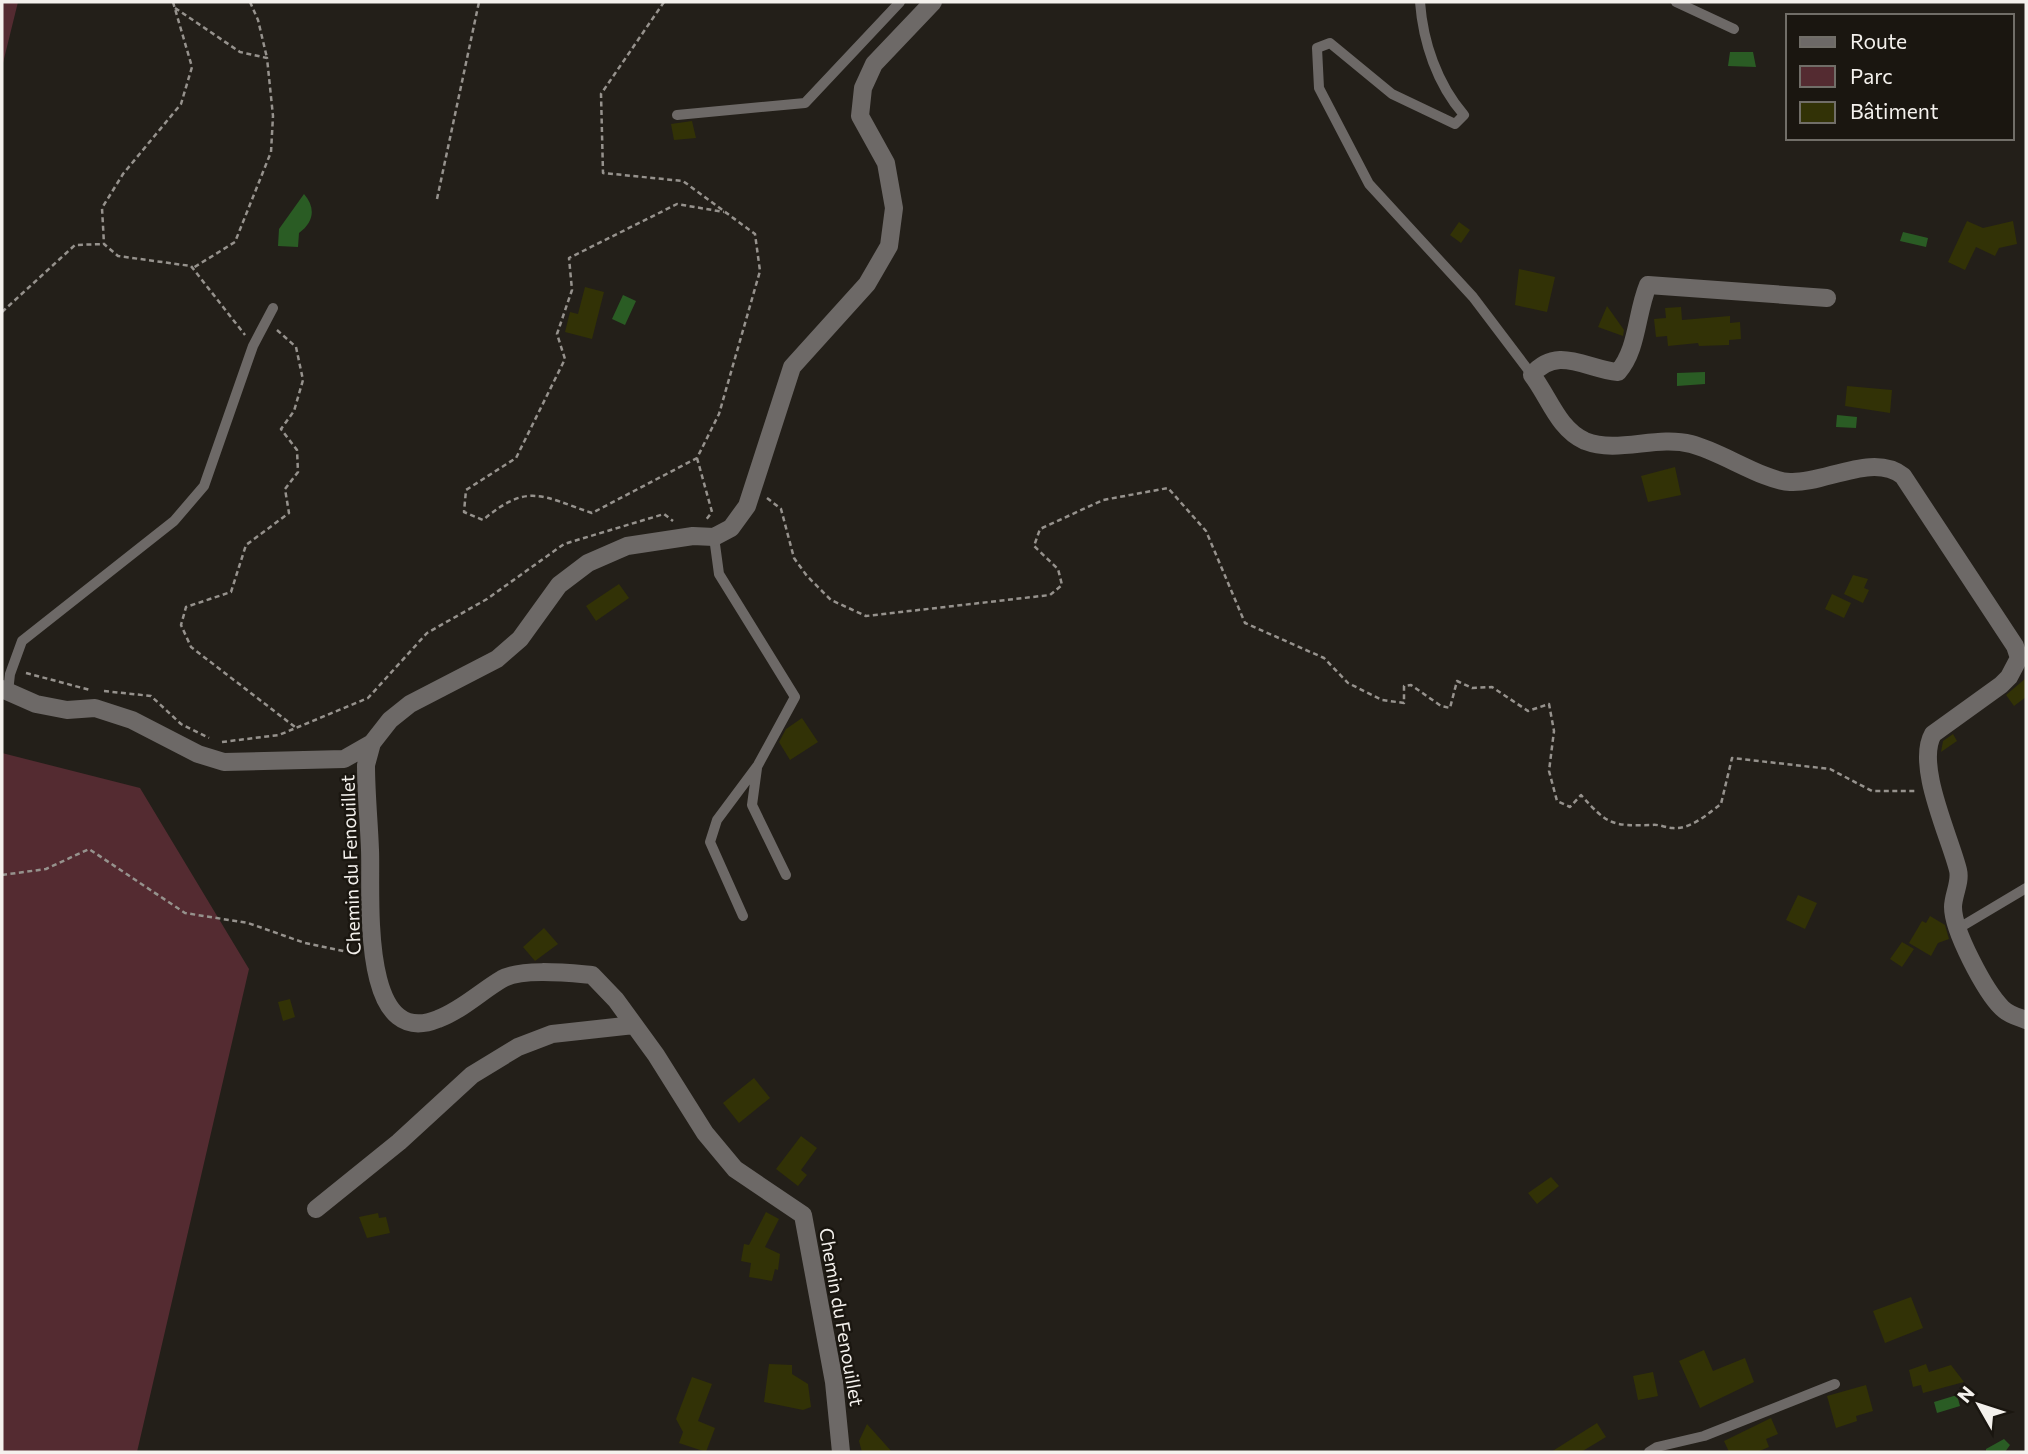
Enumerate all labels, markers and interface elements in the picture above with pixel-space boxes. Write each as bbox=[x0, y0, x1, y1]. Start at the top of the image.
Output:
legend bbox=[1786, 14, 2014, 140]
text: Route bbox=[1850, 28, 1907, 53]
text: Parc bbox=[1850, 63, 1893, 88]
text: Bâtiment bbox=[1850, 98, 1939, 123]
street label: Chemin du Fenouillet bbox=[335, 774, 365, 956]
street label: Chemin du Fenouillet bbox=[815, 1226, 869, 1408]
north arrow bbox=[1944, 1370, 2014, 1440]
text: N bbox=[1952, 1381, 1979, 1407]

